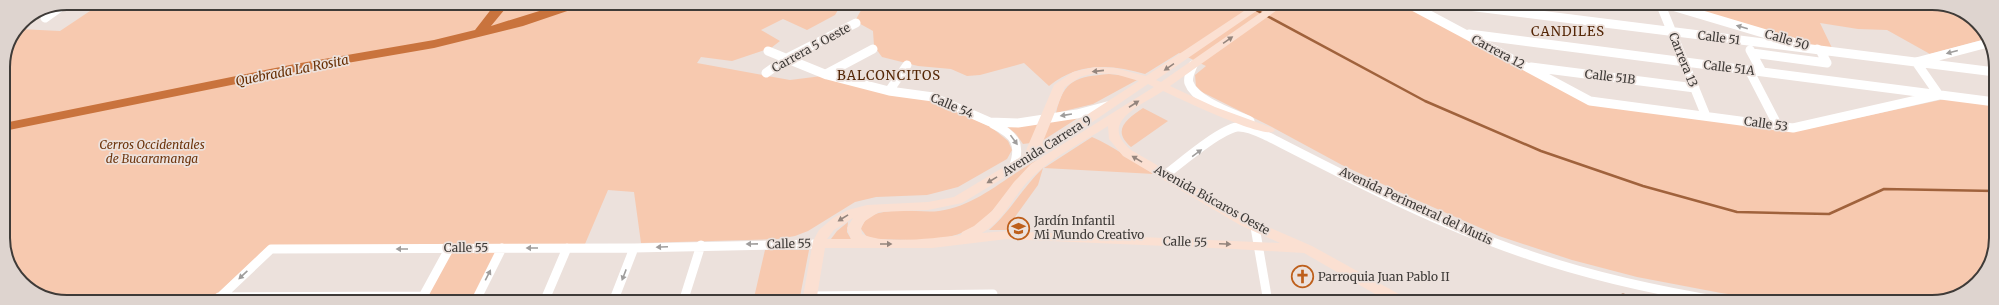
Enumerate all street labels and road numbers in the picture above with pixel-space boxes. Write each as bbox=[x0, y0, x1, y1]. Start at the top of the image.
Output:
street label: Carrera 5 Oeste bbox=[769, 20, 853, 75]
street label: Calle 50 bbox=[1763, 26, 1811, 53]
street label: Calle 51 bbox=[1697, 27, 1742, 48]
street label: Carrera 13 bbox=[1666, 30, 1701, 89]
street label: Carrera 12 bbox=[1469, 31, 1527, 72]
street label: Calle 51A bbox=[1703, 57, 1756, 78]
street label: Calle 51B bbox=[1584, 66, 1636, 87]
street label: Calle 54 bbox=[928, 90, 976, 122]
street label: Avenida Carrera 9 bbox=[999, 112, 1094, 180]
street label: Calle 53 bbox=[1743, 113, 1789, 134]
street label: Avenida Búcaros Oeste bbox=[1151, 161, 1273, 238]
street label: Avenida Perimetral del Mutis bbox=[1336, 163, 1495, 248]
street label: Calle 55 bbox=[1163, 233, 1207, 250]
street label: Calle 55 bbox=[767, 236, 811, 251]
street label: Calle 55 bbox=[444, 240, 488, 255]

